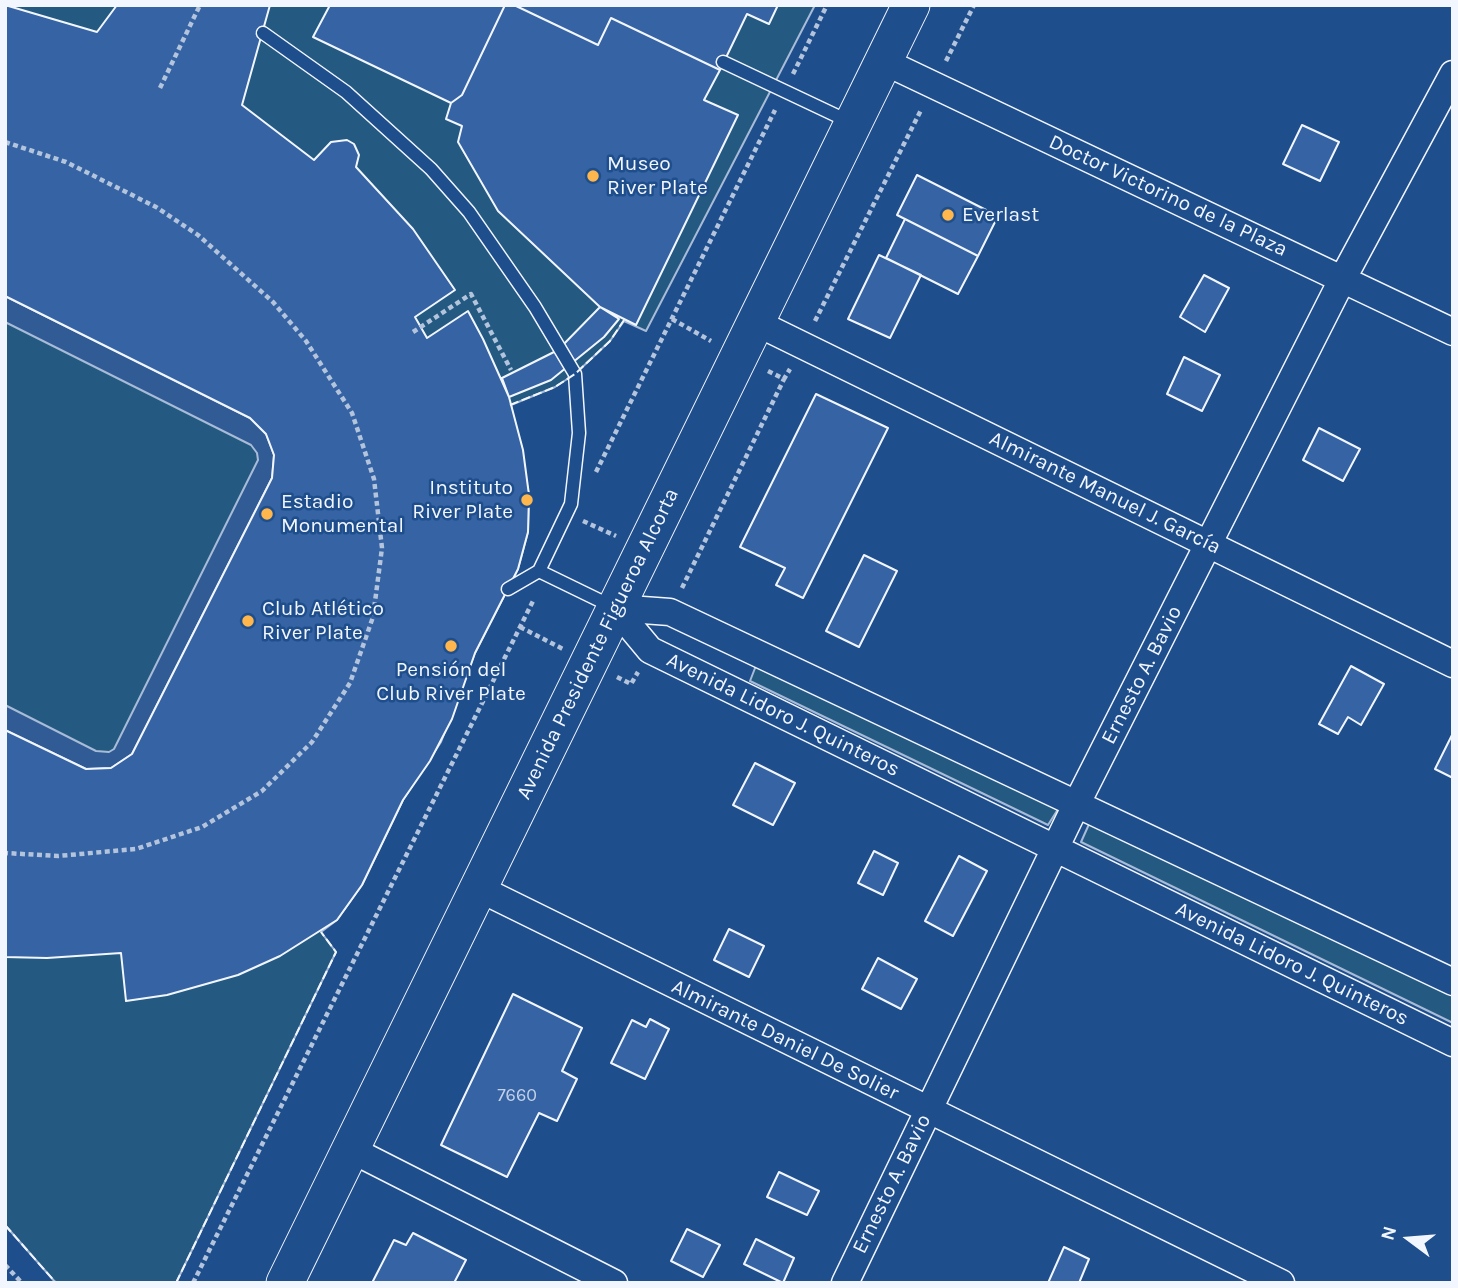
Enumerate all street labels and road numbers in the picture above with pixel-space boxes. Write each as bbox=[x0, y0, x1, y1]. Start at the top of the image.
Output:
street label: Doctor Victorino de la Plaza bbox=[1045, 130, 1291, 262]
street label: Almirante Manuel J. García bbox=[985, 426, 1225, 560]
street label: Avenida Presidente Figueroa Alcorta bbox=[511, 484, 685, 804]
street label: Ernesto A. Bavio bbox=[1096, 602, 1188, 748]
street label: Avenida Lidoro J. Quinteros bbox=[662, 648, 904, 782]
street label: Avenida Lidoro J. Quinteros bbox=[1171, 897, 1413, 1031]
street label: Almirante Daniel De Solier bbox=[667, 974, 903, 1106]
street label: Ernesto A. Bavio bbox=[847, 1110, 937, 1258]

